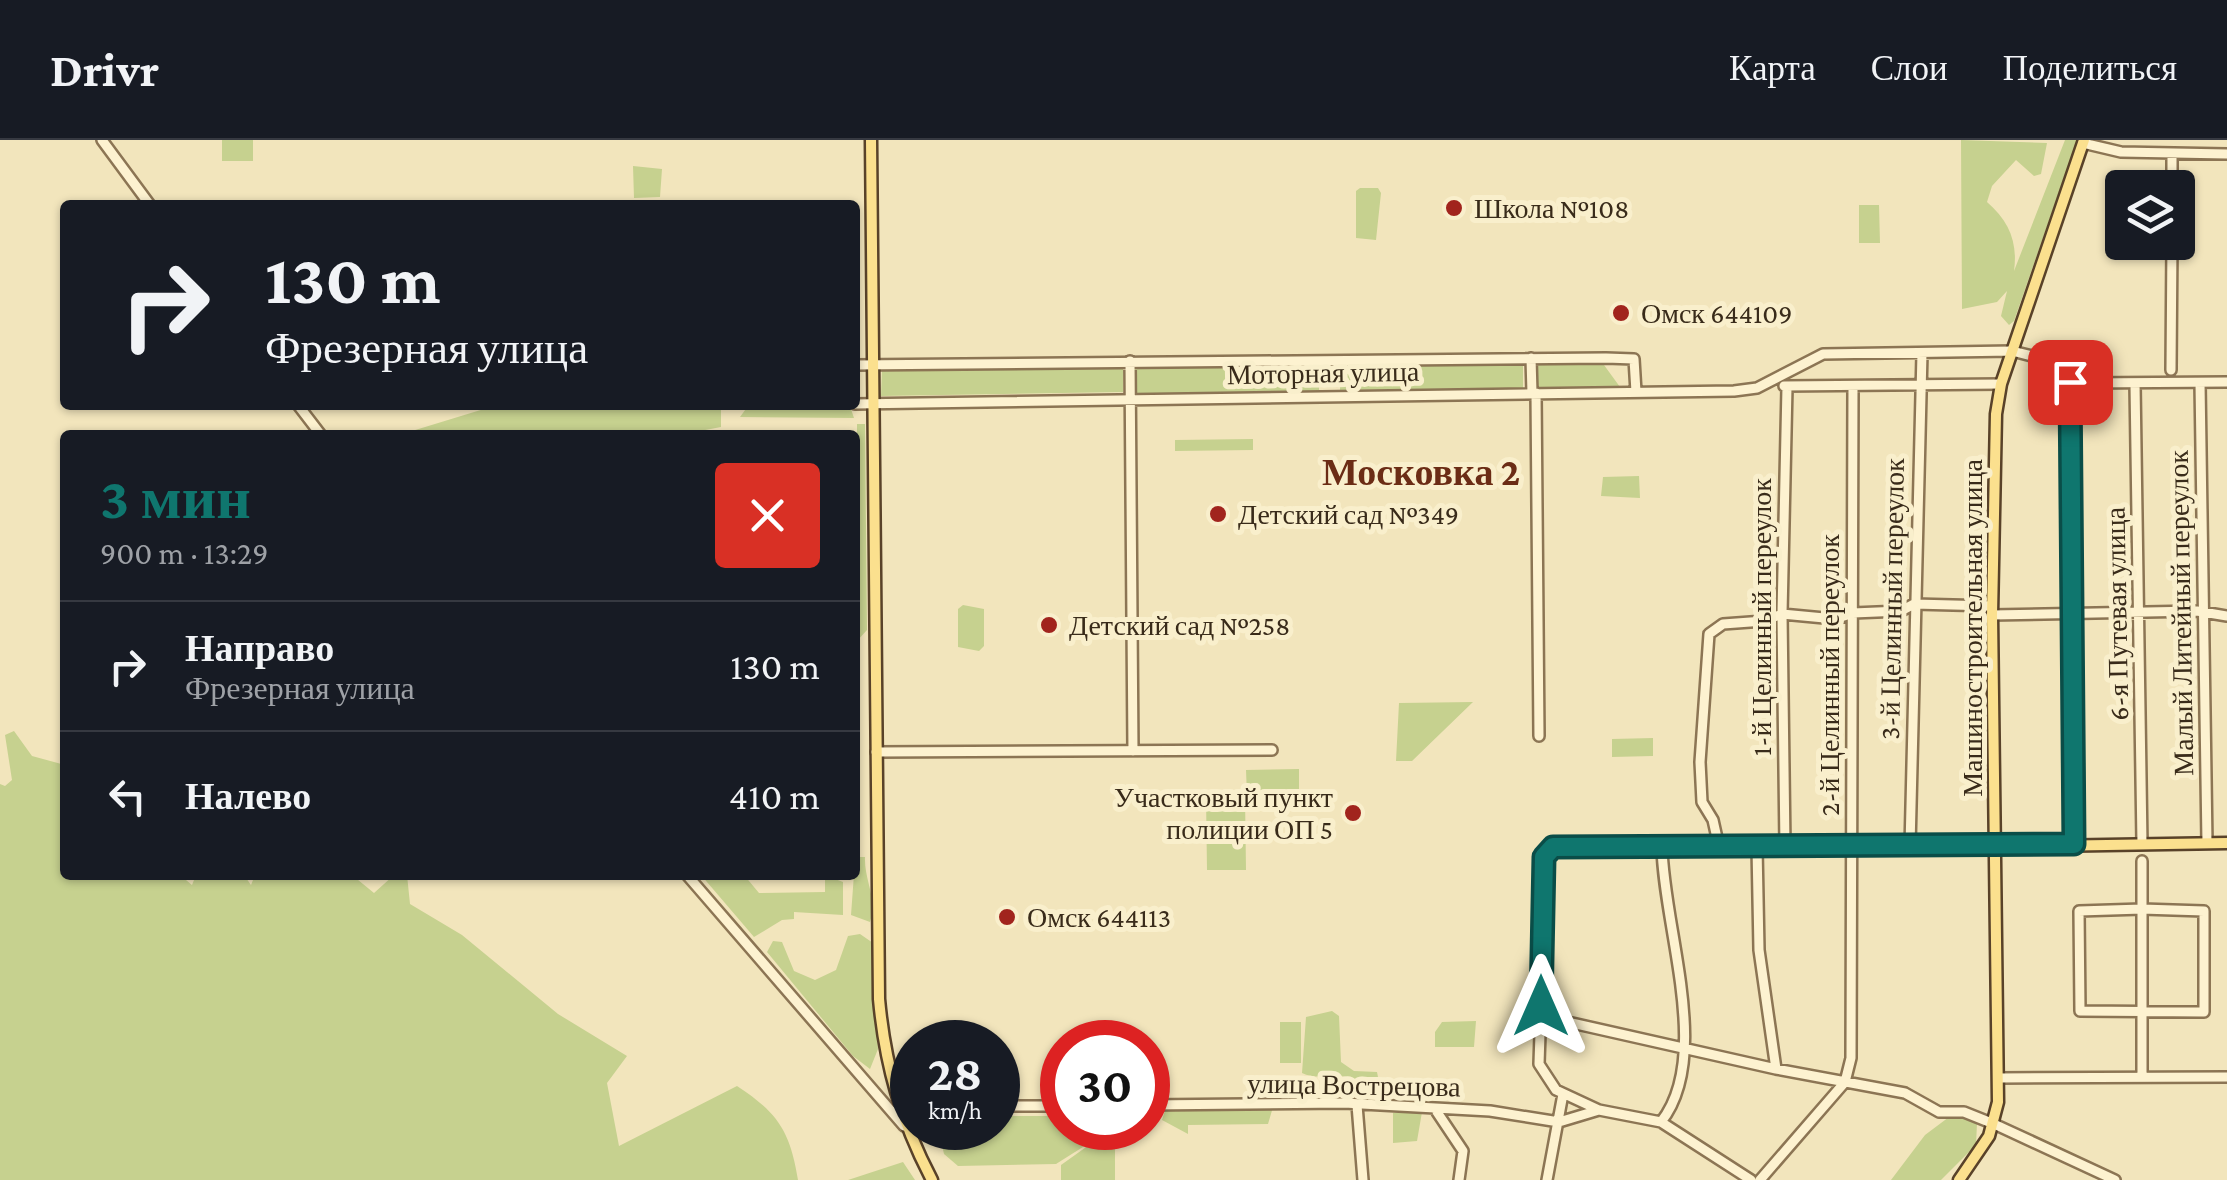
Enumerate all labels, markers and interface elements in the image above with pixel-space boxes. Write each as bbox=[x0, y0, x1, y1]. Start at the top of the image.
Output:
text: Drivr bbox=[50, 43, 159, 96]
text: Карта bbox=[1729, 49, 1816, 88]
text: Слои bbox=[1871, 49, 1948, 88]
text: Поделиться bbox=[2003, 49, 2177, 88]
map controls bbox=[2105, 170, 2195, 260]
button: layers bbox=[2105, 170, 2195, 260]
place label: Школа №108 bbox=[1474, 193, 1629, 224]
marker: Школа №108 bbox=[1443, 197, 1465, 219]
icon: right bbox=[100, 240, 230, 370]
text: 130 m bbox=[265, 240, 441, 318]
place label: Омск 644109 bbox=[1641, 298, 1792, 329]
marker: Омск 644109 bbox=[1610, 302, 1632, 324]
text: Фрезерная улица bbox=[265, 323, 588, 373]
pin bbox=[2028, 340, 2113, 425]
icon: arrive bbox=[2043, 355, 2098, 410]
street label: Моторная улица bbox=[1227, 356, 1420, 390]
street label: Малый Литейный переулок bbox=[2163, 449, 2199, 776]
district label: Московка 2 bbox=[1322, 451, 1520, 493]
street label: 3-й Целинный переулок bbox=[1874, 457, 1910, 740]
street label: Машиностроительная улица bbox=[1957, 459, 1988, 797]
button: close bbox=[715, 463, 820, 568]
text: 3 мин bbox=[100, 464, 251, 531]
street label: 1-й Целинный переулок bbox=[1746, 478, 1777, 756]
place label: Детский сад №349 bbox=[1238, 499, 1459, 530]
marker: Детский сад №349 bbox=[1207, 503, 1229, 525]
street label: 6-я Путевая улица bbox=[2100, 506, 2134, 721]
street label: 2-й Целинный переулок bbox=[1814, 534, 1845, 816]
text: 900 m · 13:29 bbox=[100, 535, 268, 571]
place label: Детский сад №258 bbox=[1069, 610, 1290, 641]
marker: Детский сад №258 bbox=[1038, 614, 1060, 636]
text: Направо bbox=[185, 627, 334, 669]
icon: right bbox=[100, 639, 155, 694]
text: 130 m bbox=[730, 645, 820, 687]
text: Фрезерная улица bbox=[185, 670, 415, 706]
icon: left bbox=[100, 769, 155, 824]
text: Налево bbox=[185, 775, 311, 817]
text: 410 m bbox=[729, 775, 820, 817]
place label: Участковый пункт полиции ОП 5 bbox=[1114, 782, 1333, 845]
marker: Участковый пункт полиции ОП 5 bbox=[1342, 802, 1364, 824]
place label: Омск 644113 bbox=[1027, 902, 1171, 933]
marker: Омск 644113 bbox=[996, 906, 1018, 928]
position arrow bbox=[1489, 954, 1593, 1058]
speed limit sign: 30 bbox=[1040, 1020, 1170, 1150]
text: 28 bbox=[928, 1045, 982, 1101]
street label: улица Вострецова bbox=[1247, 1068, 1462, 1102]
text: km/h bbox=[928, 1097, 982, 1124]

